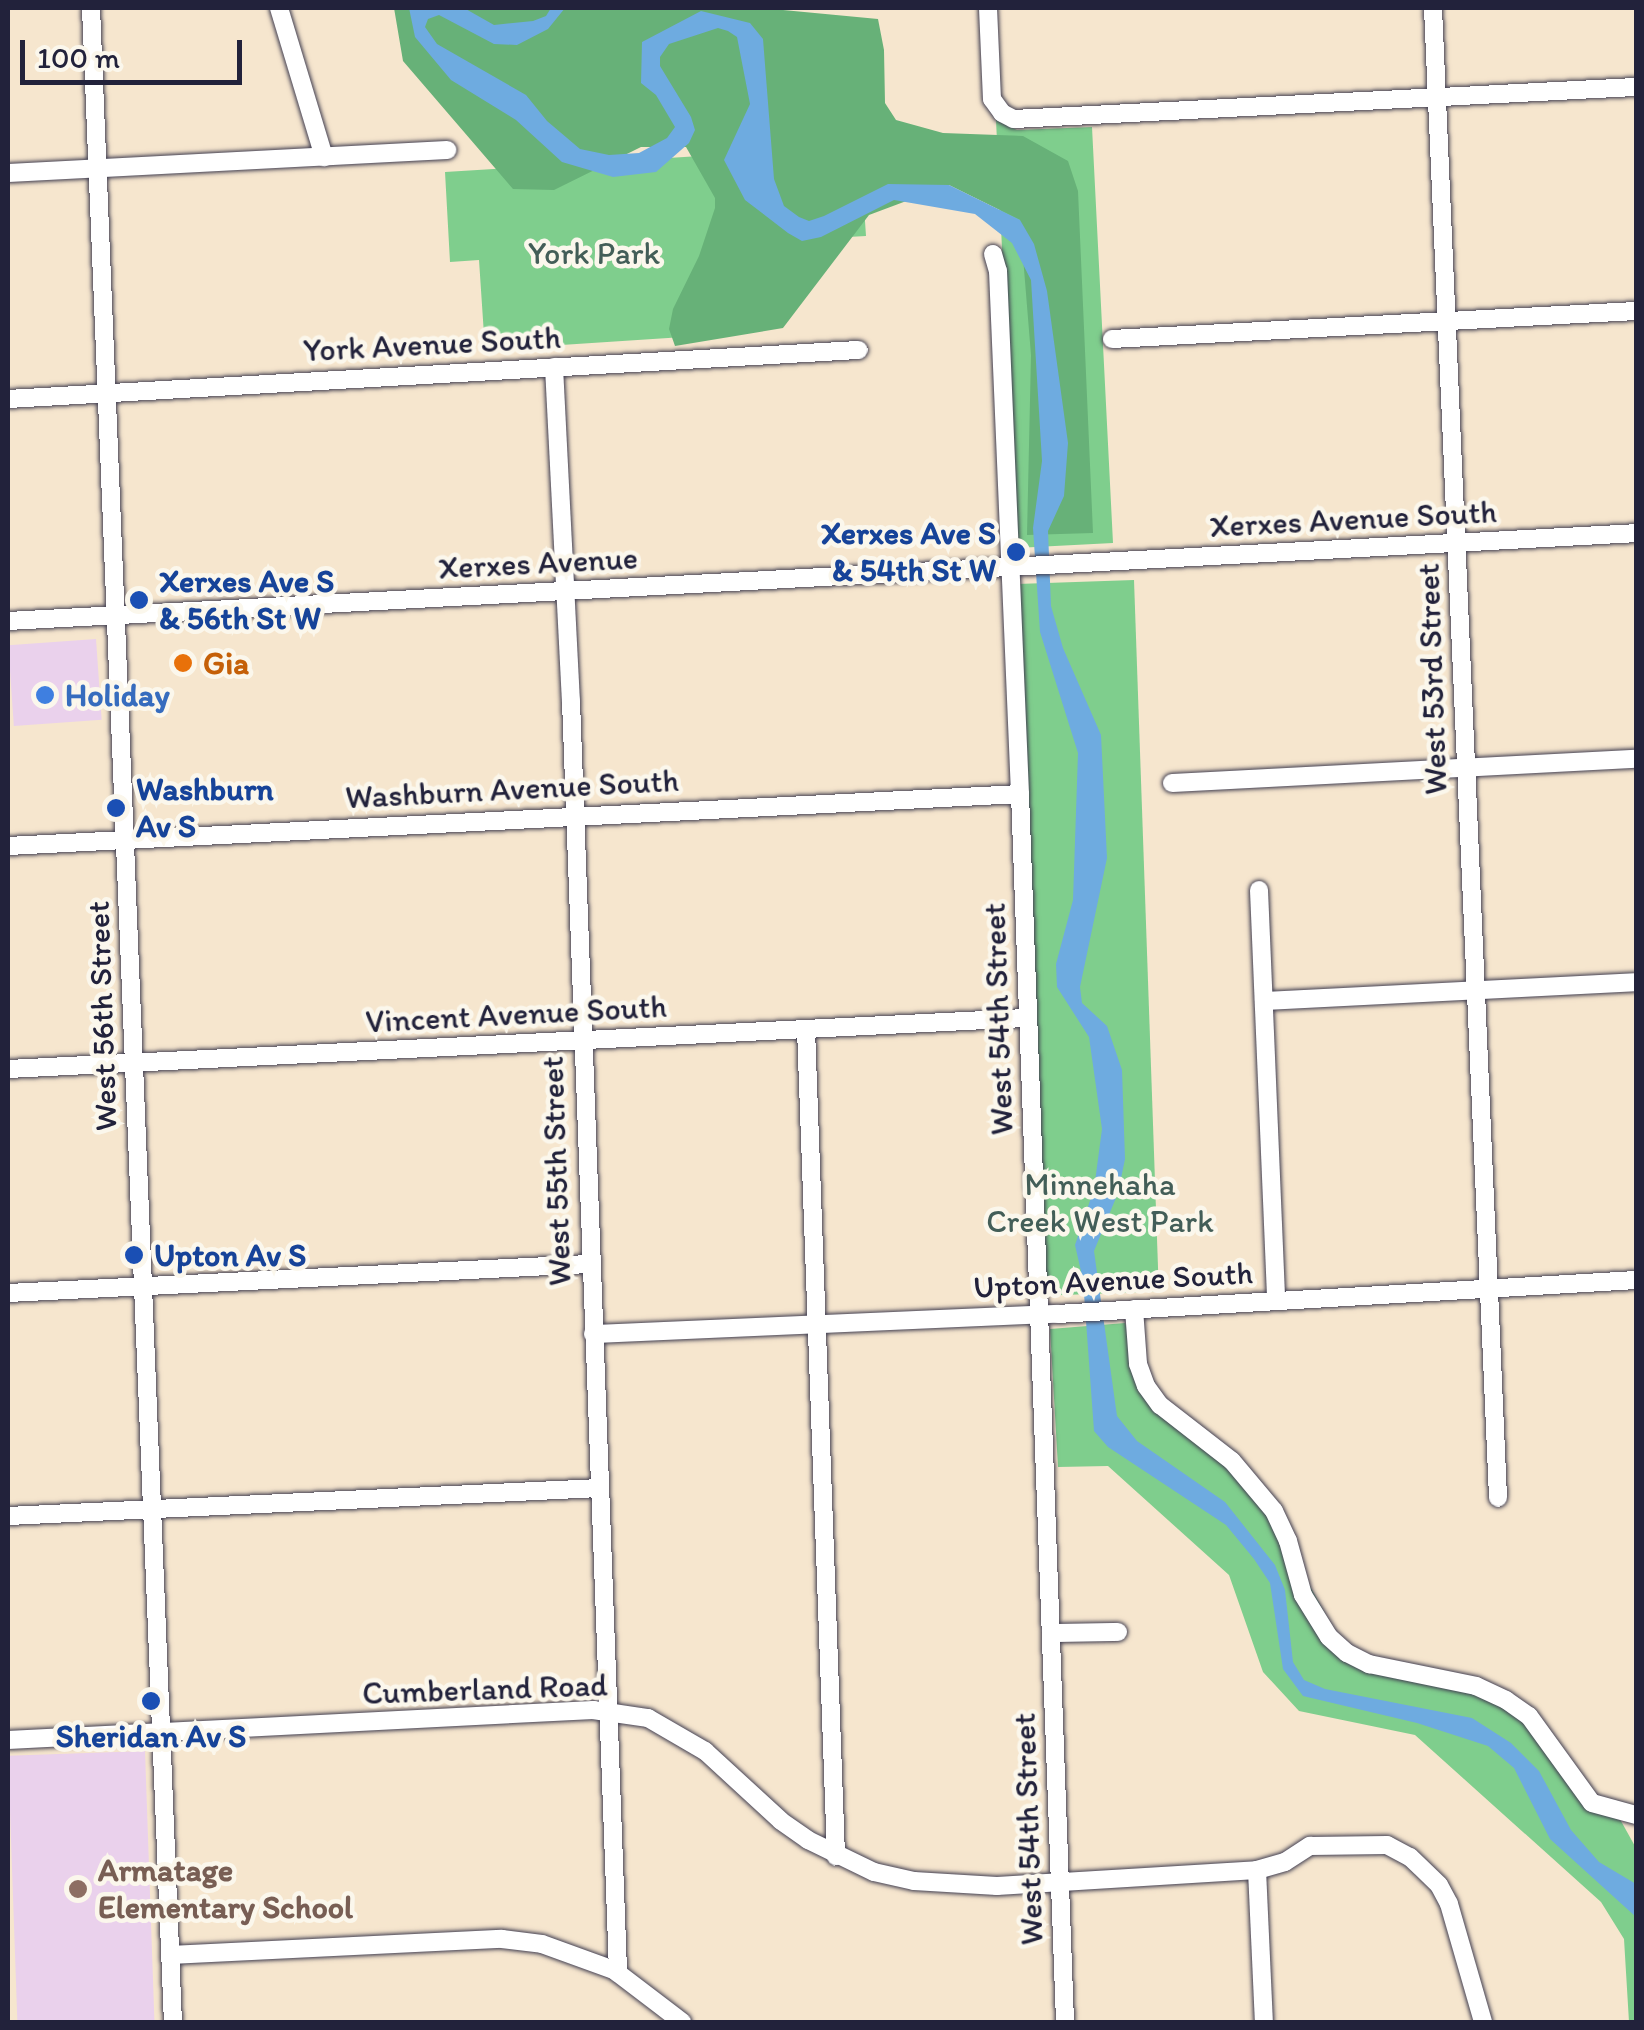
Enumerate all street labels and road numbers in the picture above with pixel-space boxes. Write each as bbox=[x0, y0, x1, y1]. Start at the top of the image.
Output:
street label: York Avenue South bbox=[303, 318, 561, 370]
street label: Xerxes Avenue South bbox=[1209, 492, 1497, 546]
street label: Xerxes Avenue bbox=[437, 539, 639, 587]
street label: West 53rd Street bbox=[1409, 563, 1455, 795]
street label: Washburn Avenue South bbox=[345, 761, 679, 817]
street label: West 56th Street bbox=[79, 901, 125, 1131]
street label: West 54th Street bbox=[975, 903, 1021, 1135]
street label: Vincent Avenue South bbox=[365, 987, 667, 1041]
street label: West 55th Street bbox=[533, 1056, 579, 1286]
street label: Upton Avenue South bbox=[973, 1254, 1253, 1306]
street label: Cumberland Road bbox=[362, 1666, 608, 1712]
street label: West 54th Street bbox=[1005, 1713, 1051, 1945]

